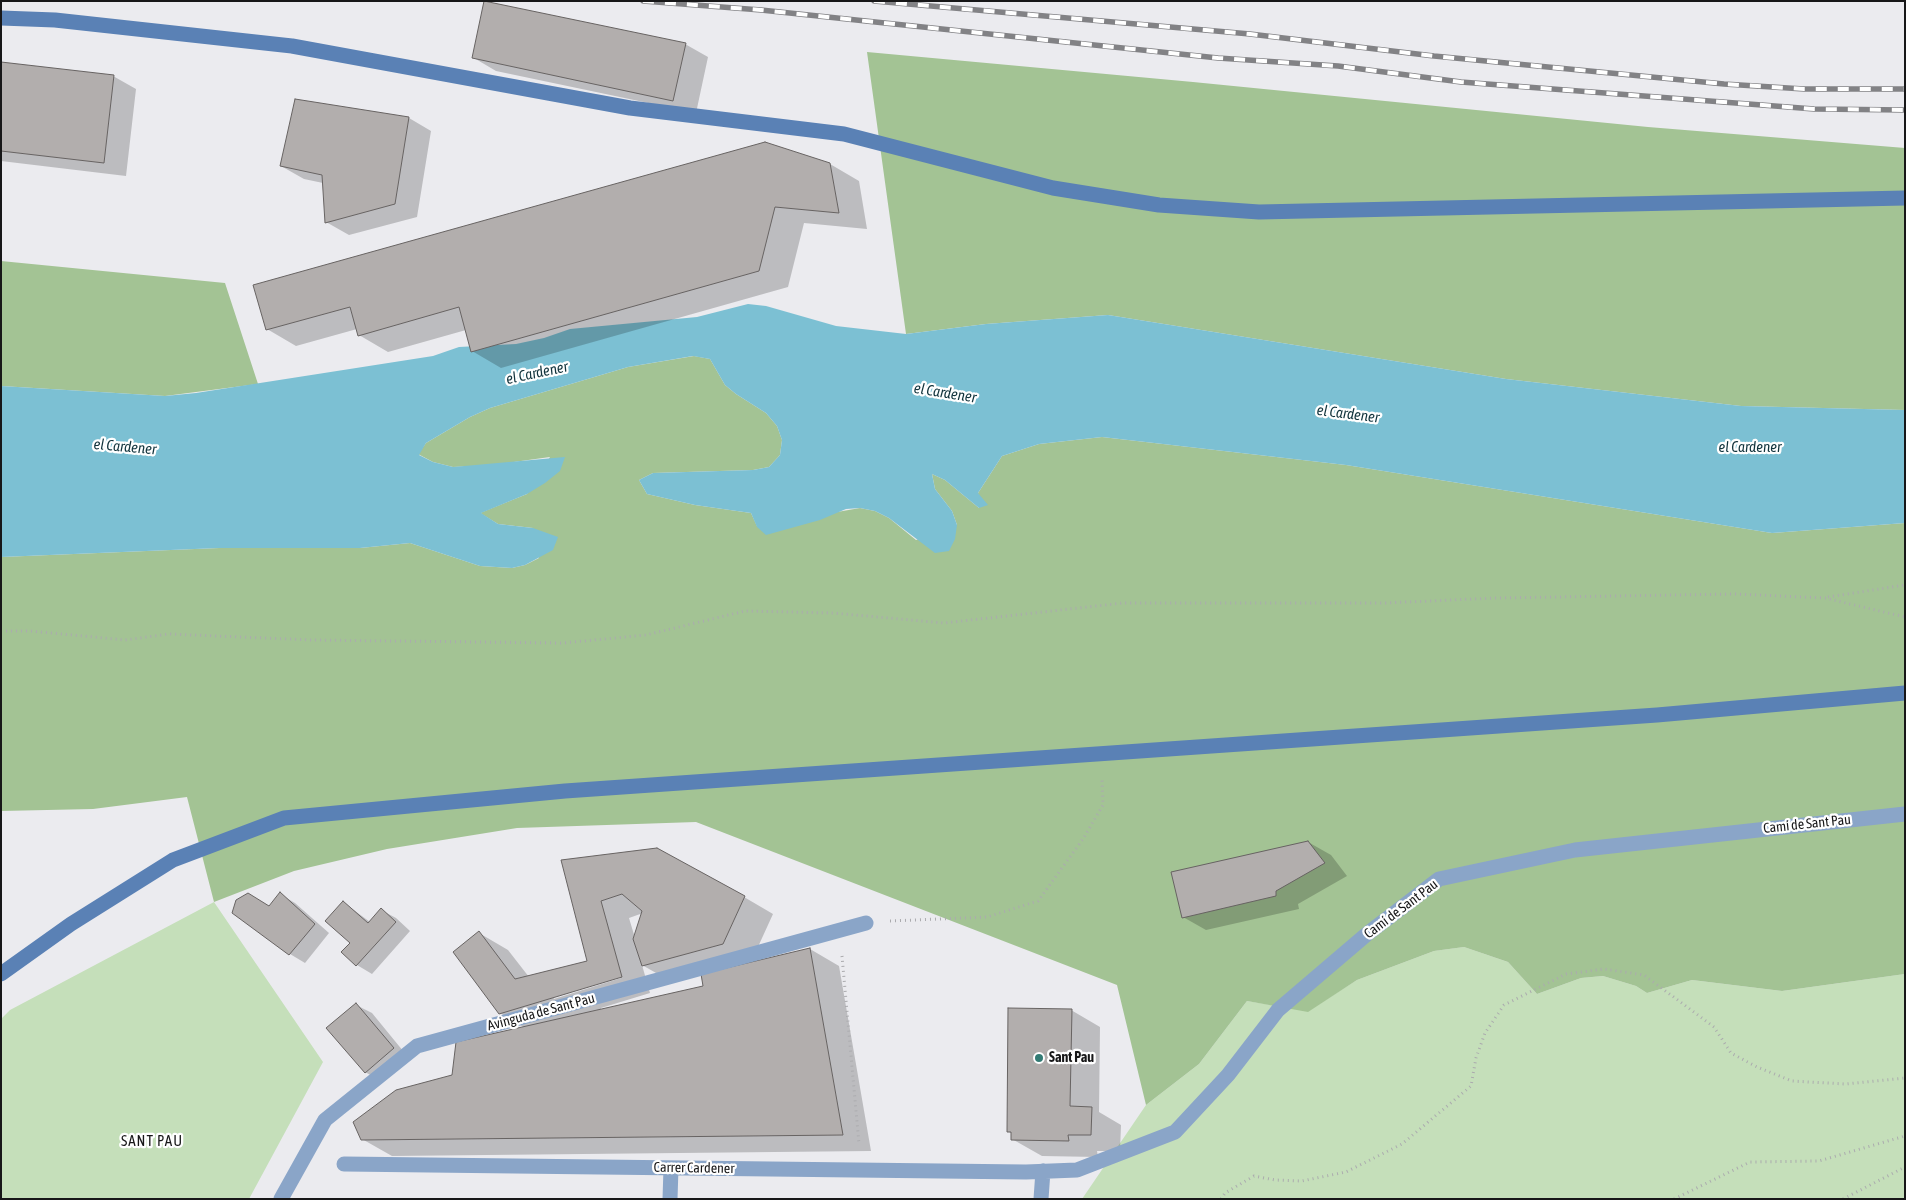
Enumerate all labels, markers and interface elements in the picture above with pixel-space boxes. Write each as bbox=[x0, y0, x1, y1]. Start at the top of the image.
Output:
water label: el Cardener bbox=[504, 358, 570, 388]
water label: el Cardener bbox=[912, 379, 978, 407]
water label: el Cardener bbox=[1316, 401, 1380, 427]
water label: el Cardener bbox=[93, 435, 157, 459]
water label: el Cardener bbox=[1719, 438, 1781, 456]
street label: Camí de Sant Pau bbox=[1762, 811, 1852, 837]
street label: Camí de Sant Pau bbox=[1361, 876, 1441, 942]
street label: Avinguda de Sant Pau bbox=[486, 990, 596, 1034]
place label: Sant Pau bbox=[1049, 1050, 1094, 1066]
marker: Sant Pau bbox=[1033, 1052, 1045, 1064]
district label: SANT PAU bbox=[120, 1132, 184, 1150]
street label: Carrer Cardener bbox=[654, 1159, 734, 1177]

